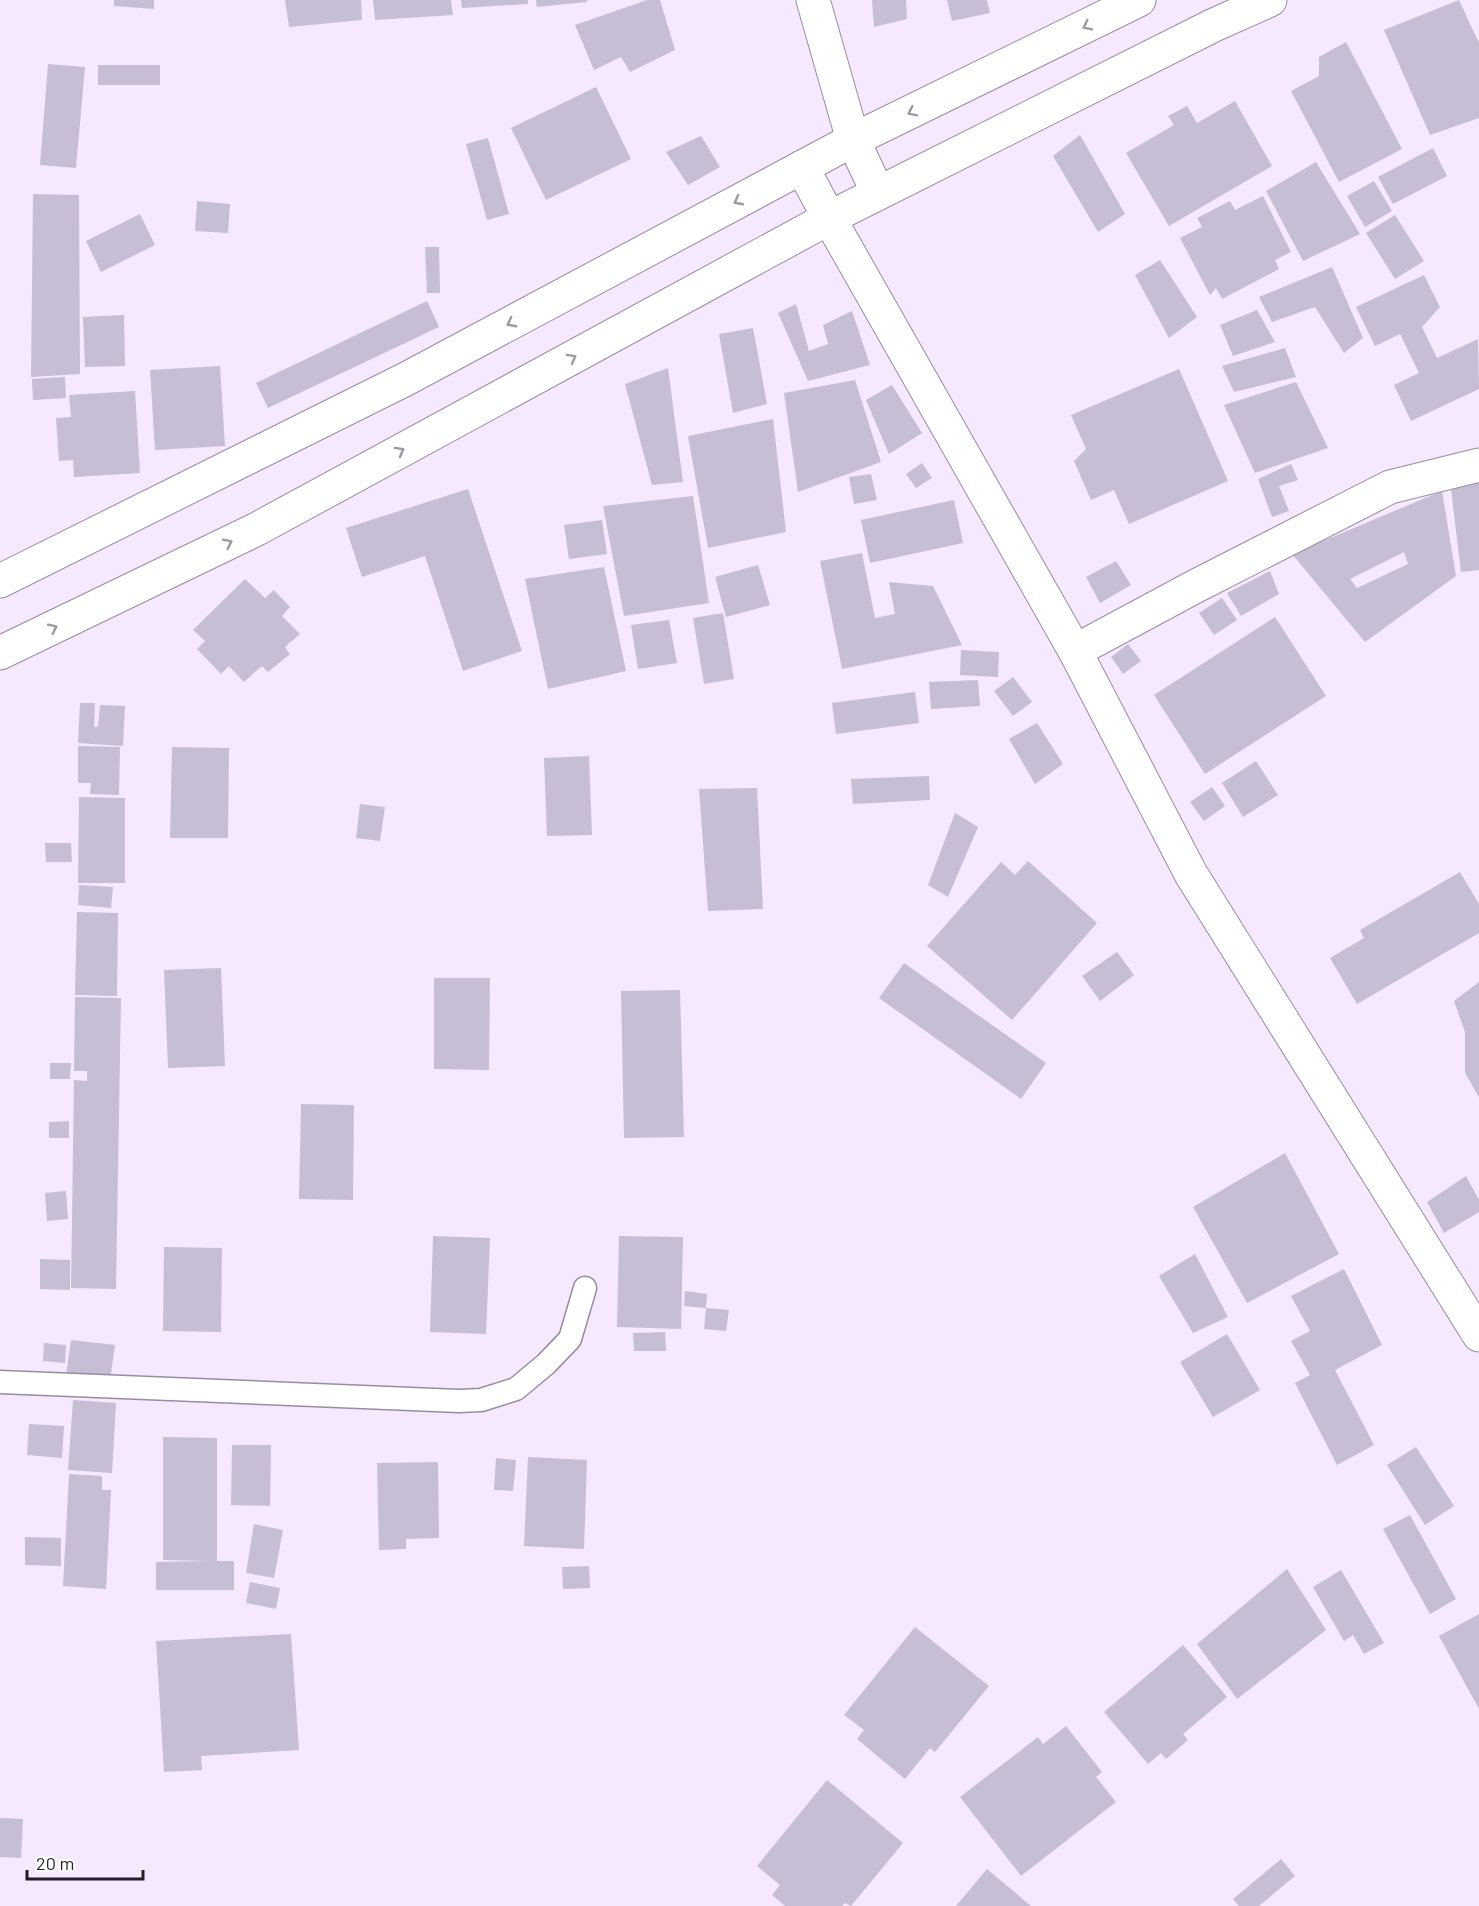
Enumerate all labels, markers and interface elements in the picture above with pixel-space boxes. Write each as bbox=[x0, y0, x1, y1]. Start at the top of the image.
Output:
one-way arrow bbox=[1082, 18, 1093, 30]
one-way arrow bbox=[907, 104, 918, 116]
one-way arrow bbox=[734, 194, 745, 205]
one-way arrow bbox=[507, 316, 517, 327]
one-way arrow bbox=[565, 354, 576, 365]
one-way arrow bbox=[394, 447, 405, 458]
one-way arrow bbox=[222, 538, 233, 550]
one-way arrow bbox=[46, 623, 57, 635]
scale bar bbox=[27, 1843, 142, 1881]
text: 20 m bbox=[36, 1852, 74, 1874]

